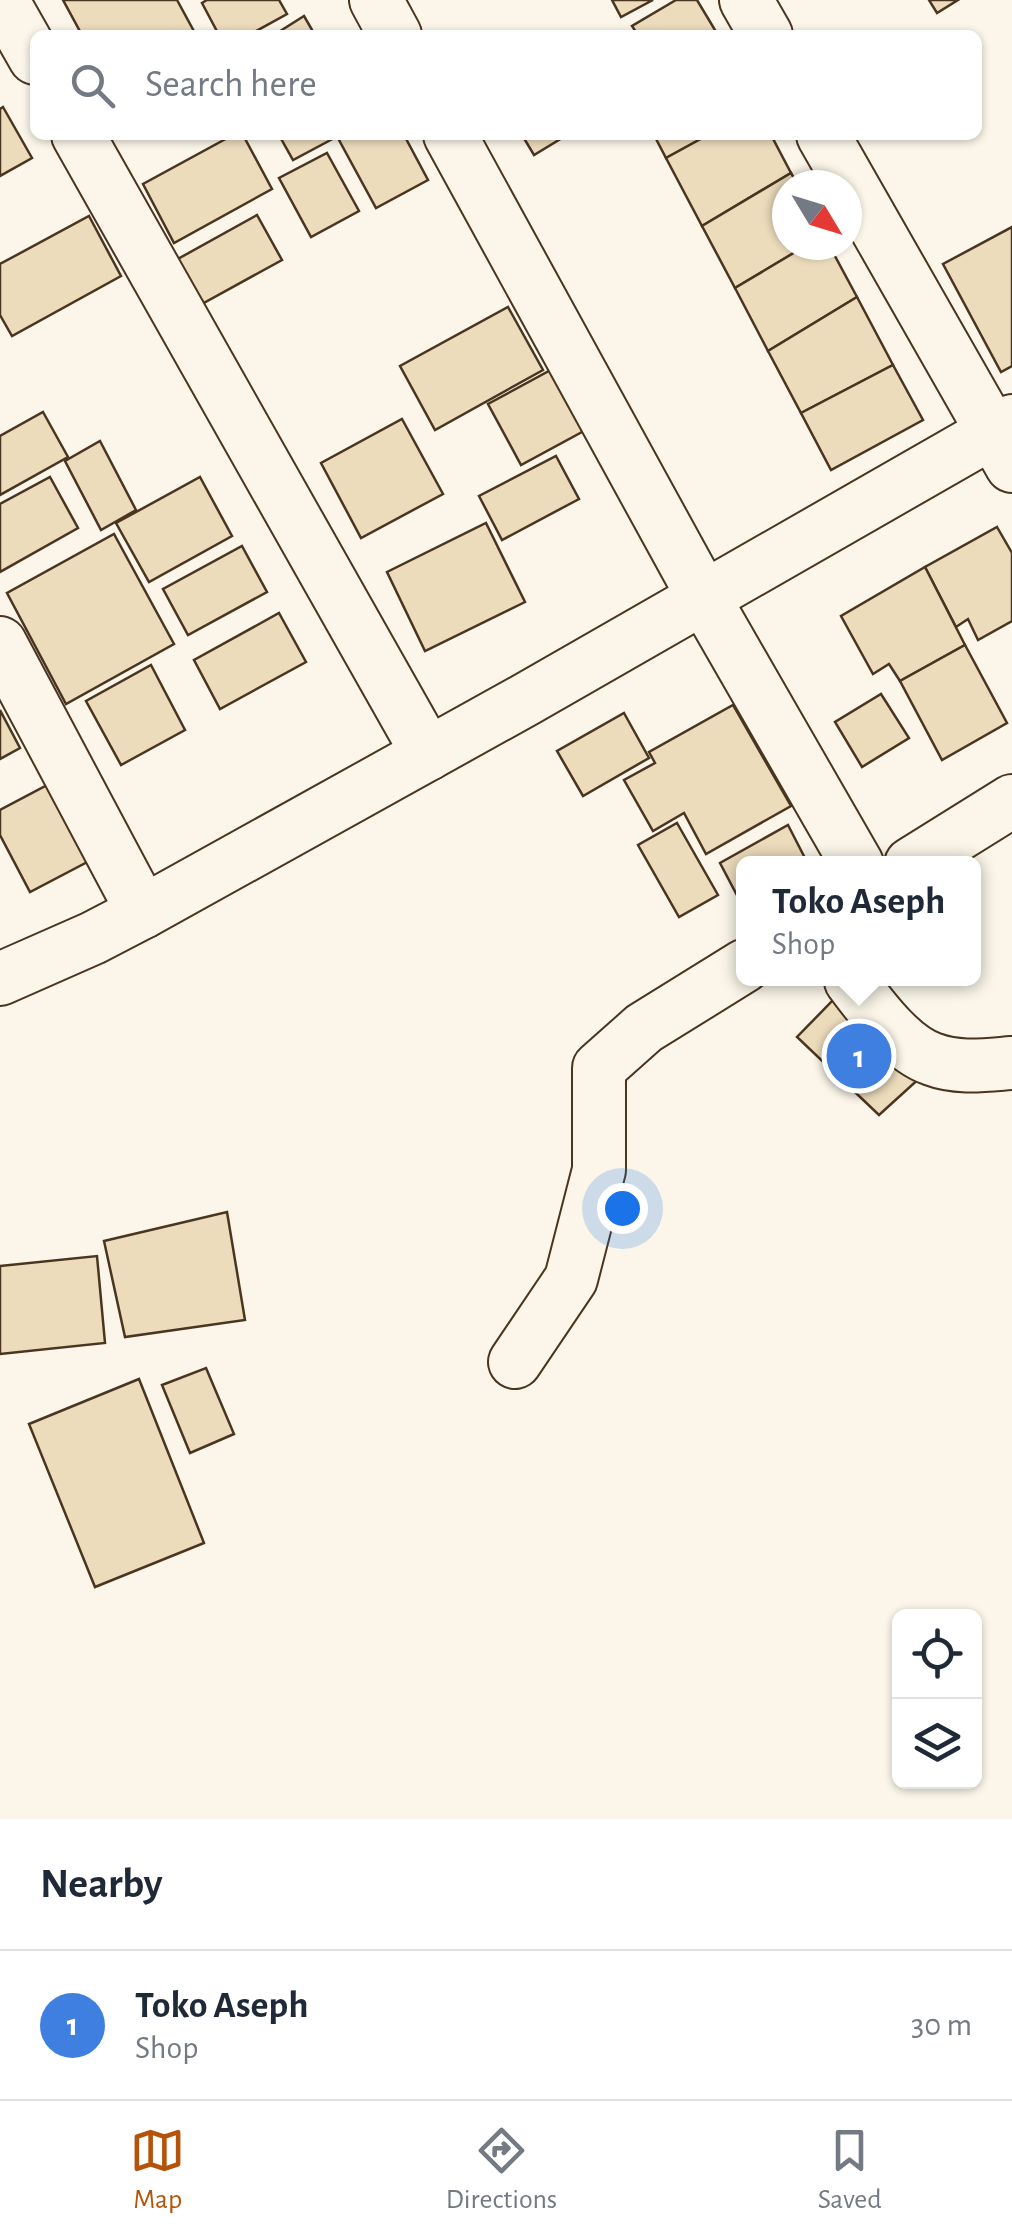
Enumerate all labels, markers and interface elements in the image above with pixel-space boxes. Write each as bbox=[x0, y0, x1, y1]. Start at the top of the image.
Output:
search box bbox=[30, 30, 982, 140]
icon: search bbox=[65, 58, 120, 113]
text: Search here bbox=[145, 66, 317, 104]
north arrow bbox=[772, 170, 862, 260]
popup bbox=[736, 856, 981, 986]
text: Toko Aseph bbox=[772, 883, 945, 921]
text: Shop bbox=[772, 928, 835, 960]
pin: 1 bbox=[826, 1018, 892, 1094]
your location bbox=[597, 1183, 648, 1234]
map controls bbox=[892, 1609, 982, 1789]
button: locate bbox=[892, 1609, 982, 1699]
button: layers bbox=[892, 1699, 982, 1789]
text: Nearby bbox=[40, 1863, 163, 1905]
text: Toko Aseph bbox=[135, 1987, 308, 2025]
text: 1 bbox=[67, 2009, 78, 2041]
text: 30 m bbox=[911, 2009, 972, 2041]
text: Shop bbox=[135, 2032, 198, 2064]
tab: Map bbox=[130, 2123, 185, 2217]
tab: Directions bbox=[446, 2123, 557, 2217]
tab: Saved bbox=[818, 2123, 882, 2217]

